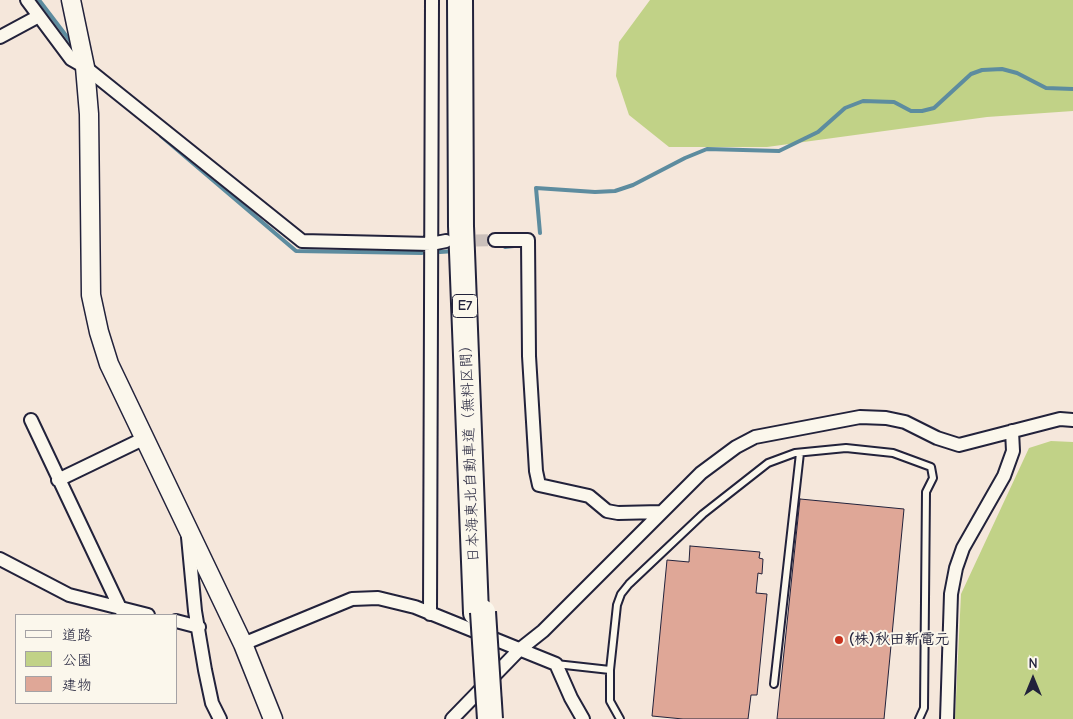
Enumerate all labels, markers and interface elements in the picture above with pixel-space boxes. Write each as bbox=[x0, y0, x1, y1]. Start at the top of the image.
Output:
road number: E7 bbox=[452, 294, 478, 318]
street label: 日本海東北自動車道（無料区間） bbox=[457, 337, 483, 563]
legend bbox=[15, 614, 178, 704]
text: 道路 bbox=[62, 626, 92, 644]
place label: (株)秋田新電元 bbox=[849, 631, 950, 649]
marker: (株)秋田新電元 bbox=[833, 634, 845, 646]
text: 公園 bbox=[62, 651, 92, 669]
north arrow bbox=[1008, 654, 1058, 704]
text: N bbox=[1028, 655, 1038, 672]
text: 建物 bbox=[62, 676, 92, 694]

